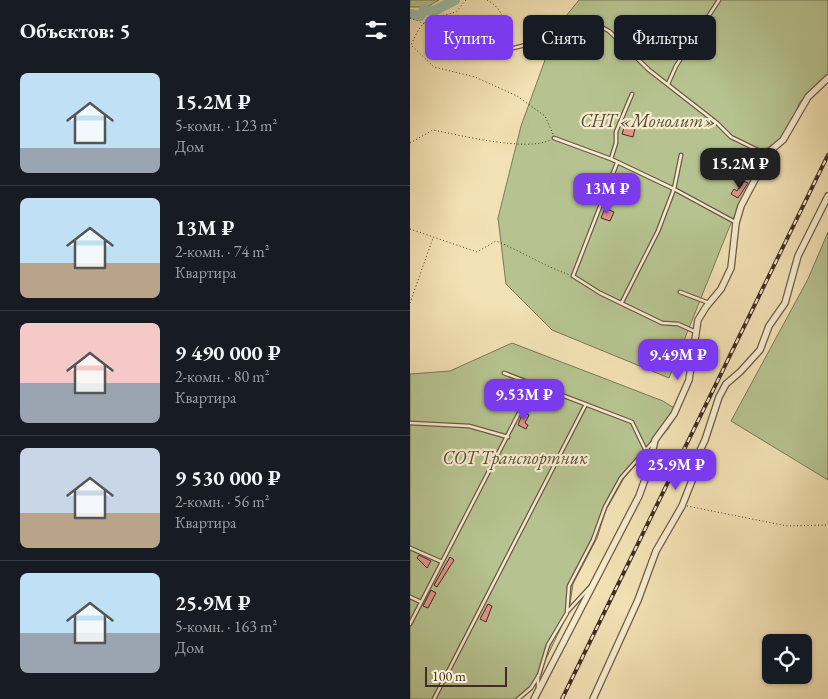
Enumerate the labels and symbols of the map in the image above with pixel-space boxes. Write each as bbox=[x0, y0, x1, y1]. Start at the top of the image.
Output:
park label: СНТ «Монолит» bbox=[580, 109, 716, 132]
pin: 15.2M ₽ bbox=[694, 148, 786, 190]
pin: 13M ₽ bbox=[572, 172, 642, 215]
pin: 9.49M ₽ bbox=[632, 338, 724, 381]
pin: 9.53M ₽ bbox=[478, 378, 570, 421]
park label: СОТ Транспортник bbox=[443, 446, 588, 470]
pin: 25.9M ₽ bbox=[630, 448, 722, 491]
scale bar bbox=[425, 664, 508, 687]

